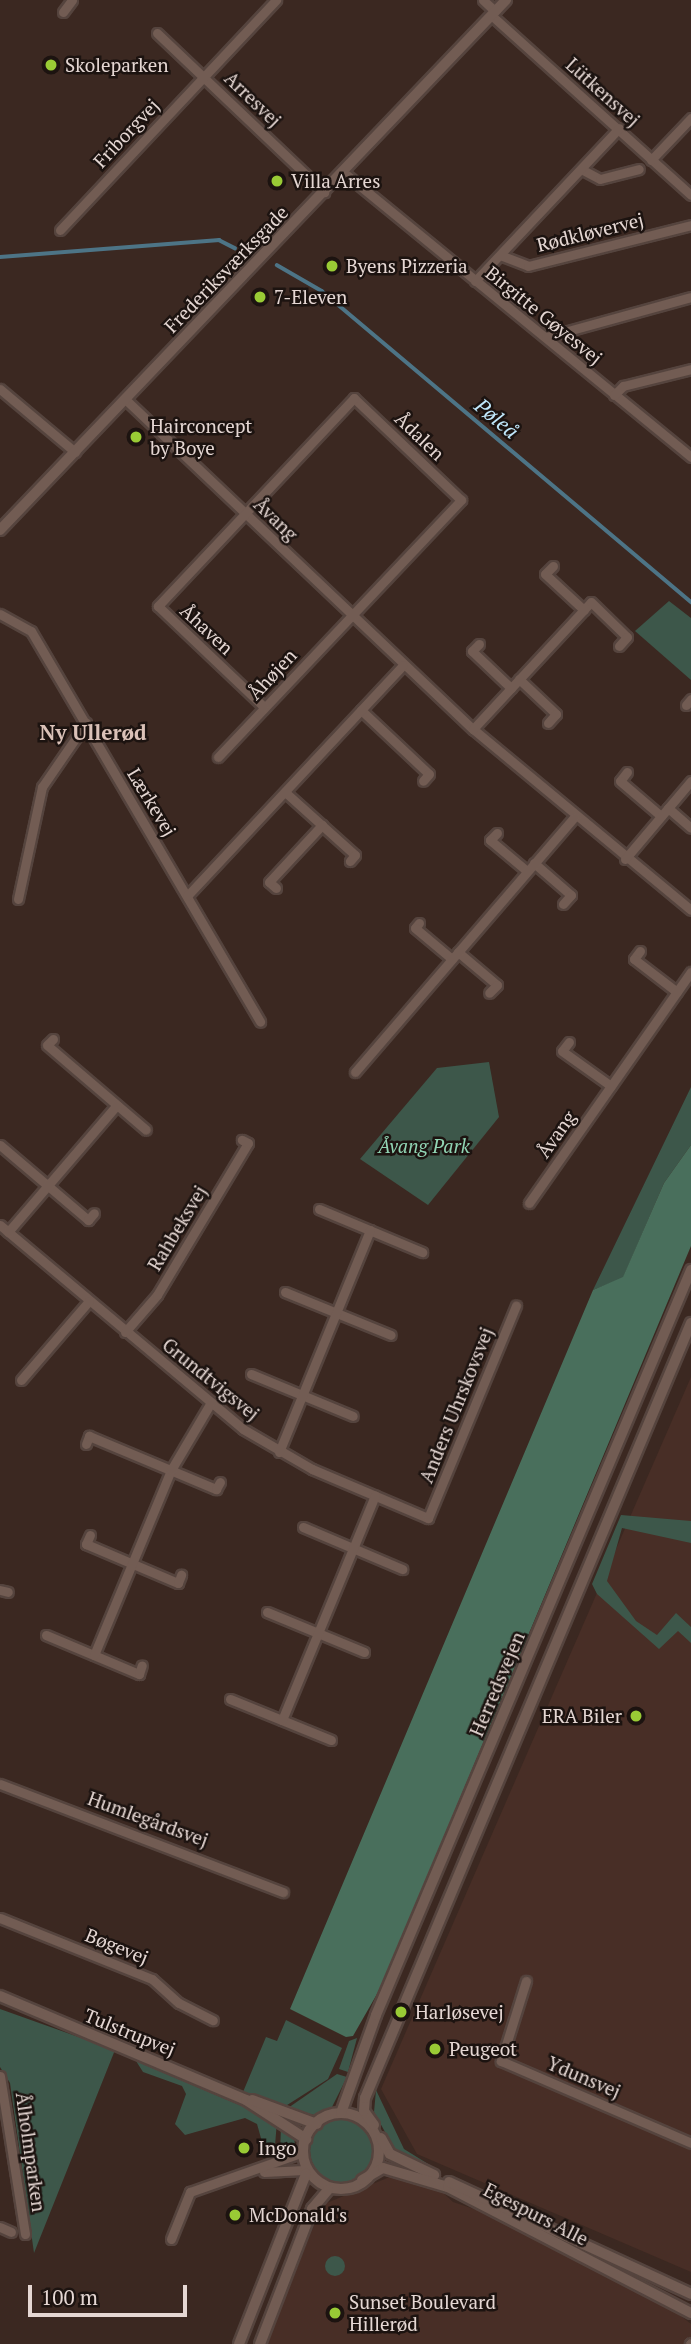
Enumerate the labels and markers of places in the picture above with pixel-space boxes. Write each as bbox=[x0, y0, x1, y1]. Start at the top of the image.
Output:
place label: Skoleparken bbox=[65, 54, 169, 76]
marker: Skoleparken bbox=[43, 57, 59, 73]
place label: Villa Arres bbox=[291, 170, 381, 192]
marker: Villa Arres bbox=[269, 173, 285, 189]
place label: Byens Pizzeria bbox=[346, 255, 468, 277]
marker: Byens Pizzeria bbox=[324, 258, 340, 274]
place label: 7-Eleven bbox=[274, 286, 347, 308]
marker: 7-Eleven bbox=[252, 289, 268, 305]
place label: Hairconcept by Boye bbox=[150, 415, 252, 459]
marker: Hairconcept by Boye bbox=[128, 429, 144, 445]
place label: ERA Biler bbox=[541, 1705, 622, 1727]
marker: ERA Biler bbox=[628, 1708, 644, 1724]
place label: Harløsevej bbox=[415, 2001, 504, 2023]
marker: Harløsevej bbox=[393, 2004, 409, 2020]
place label: Peugeot bbox=[449, 2038, 517, 2060]
marker: Peugeot bbox=[427, 2041, 443, 2057]
place label: Ingo bbox=[258, 2137, 296, 2159]
marker: Ingo bbox=[236, 2140, 252, 2156]
place label: McDonald's bbox=[249, 2204, 347, 2226]
marker: McDonald's bbox=[227, 2207, 243, 2223]
place label: Sunset Boulevard Hillerød bbox=[349, 2291, 496, 2335]
marker: Sunset Boulevard Hillerød bbox=[327, 2305, 343, 2321]

